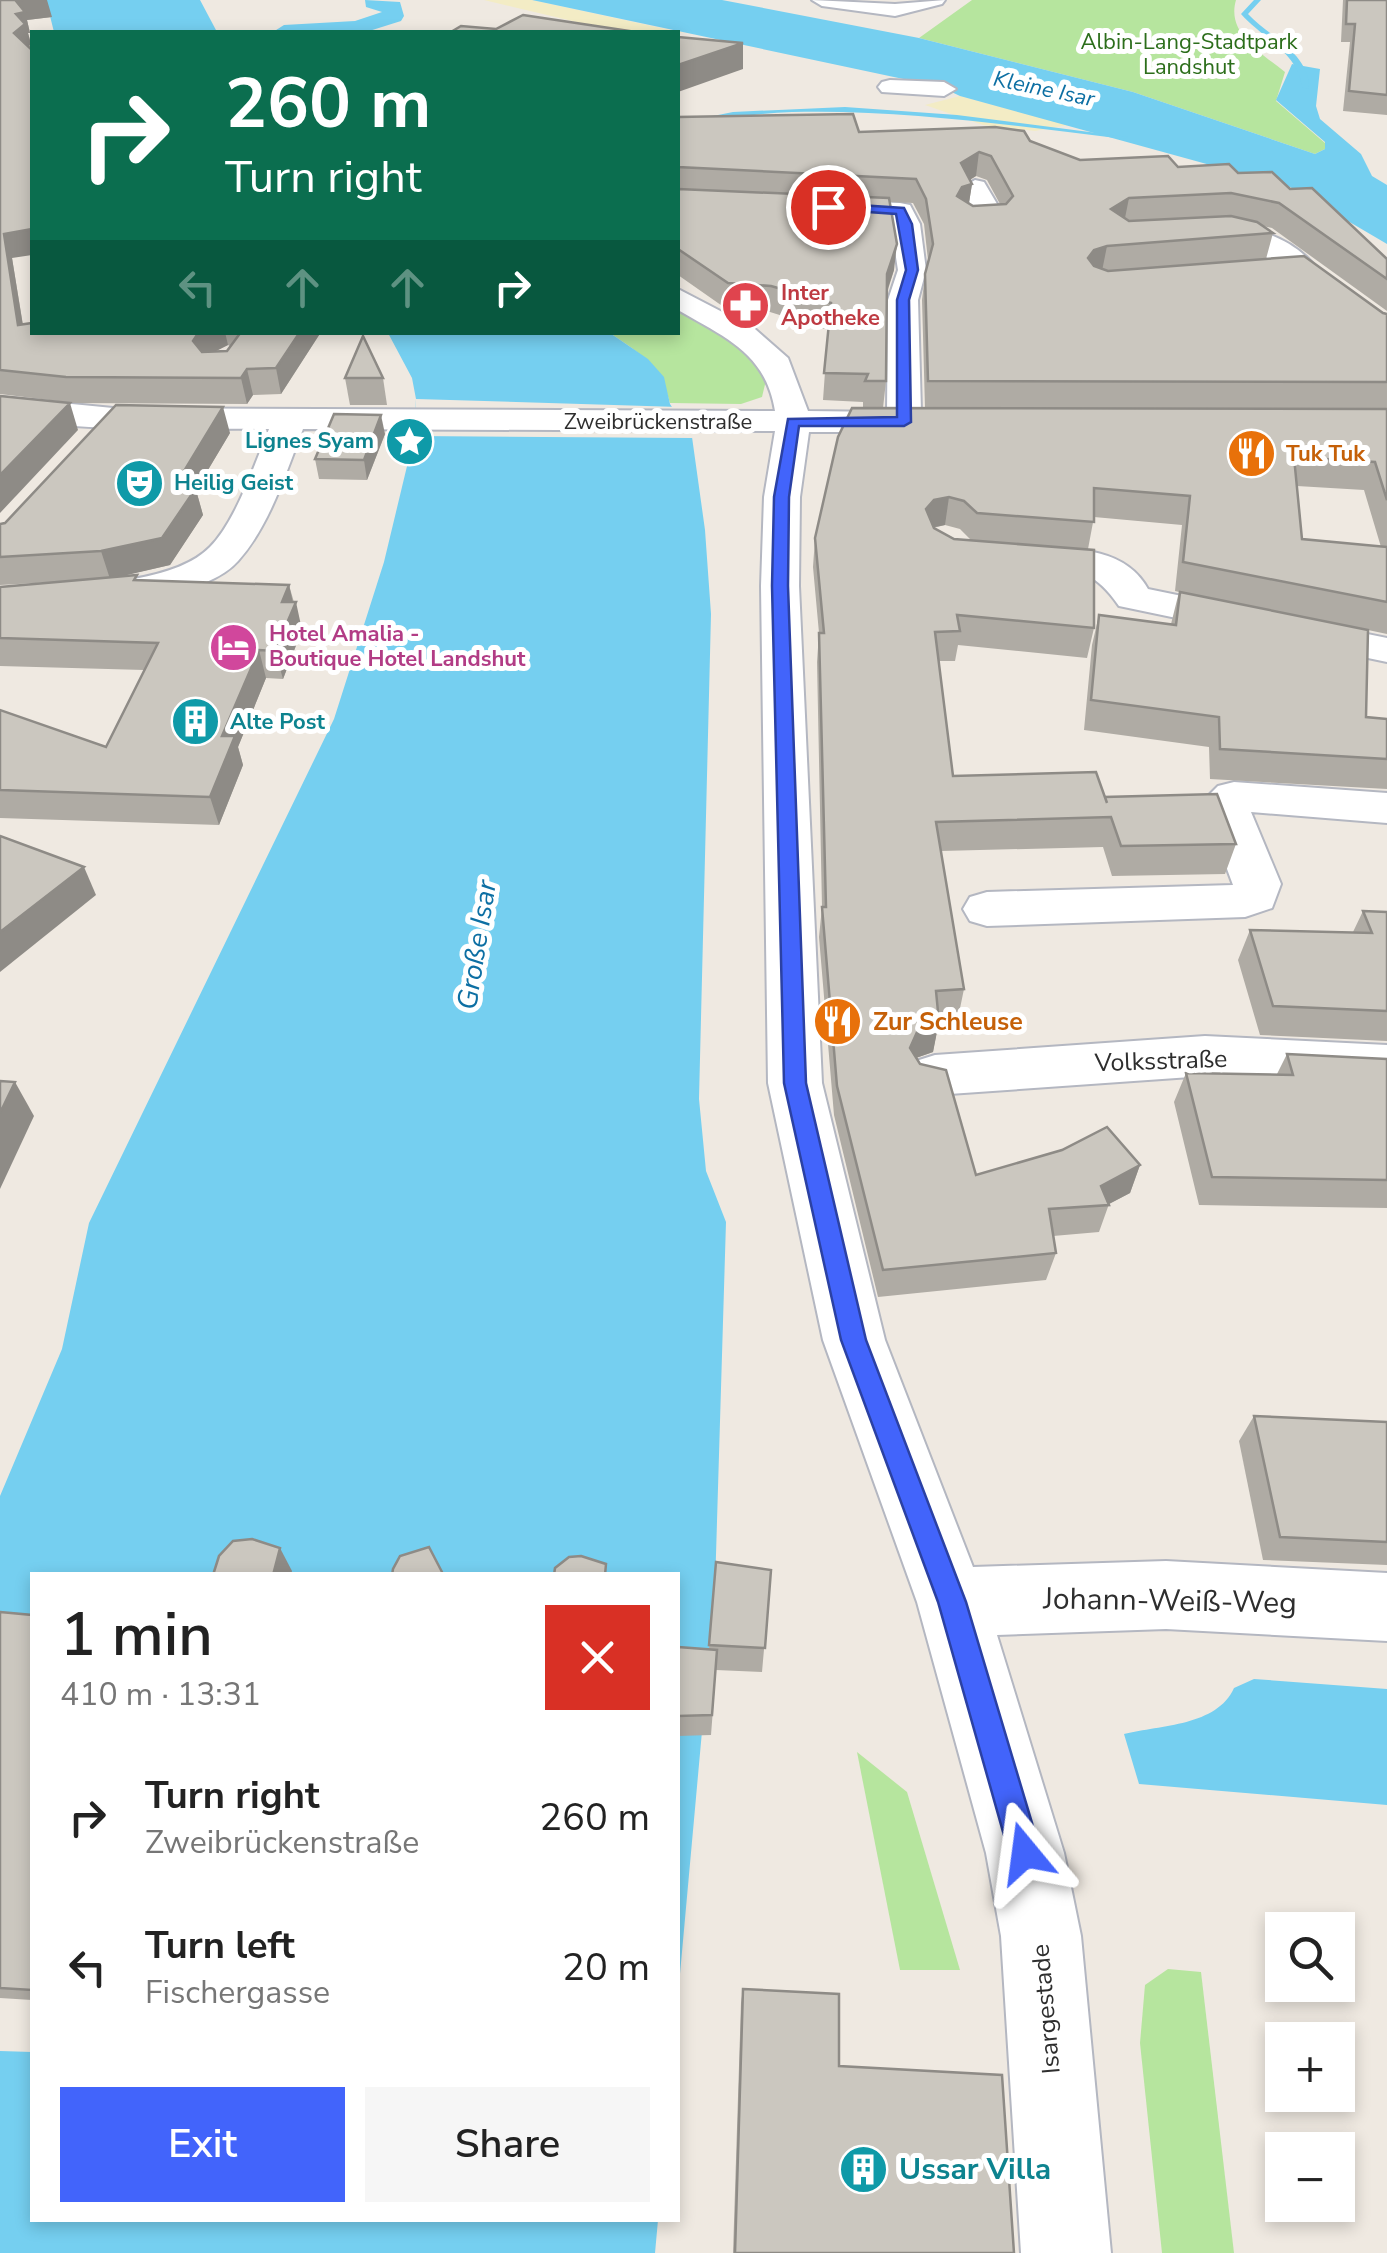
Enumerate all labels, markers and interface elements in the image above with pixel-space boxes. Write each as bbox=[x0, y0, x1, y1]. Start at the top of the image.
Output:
park label: Albin-Lang-Stadtpark Landshut bbox=[1081, 27, 1298, 82]
text: 260 m bbox=[225, 56, 431, 152]
water label: Kleine Isar bbox=[991, 64, 1098, 115]
icon: right bbox=[60, 70, 190, 200]
text: Turn right bbox=[225, 147, 422, 208]
pin bbox=[786, 165, 871, 250]
icon: arrive bbox=[801, 180, 856, 235]
icon: left bbox=[170, 260, 225, 315]
icon: ahead bbox=[275, 260, 330, 315]
icon: ahead bbox=[380, 260, 435, 315]
icon: right bbox=[485, 260, 540, 315]
place label: Inter Apotheke bbox=[781, 278, 880, 333]
pharmacy icon: Inter Apotheke bbox=[720, 280, 772, 332]
street label: Zweibrückenstraße bbox=[564, 407, 752, 437]
place icon: Lignes Syam bbox=[383, 415, 435, 467]
place label: Lignes Syam bbox=[245, 426, 374, 456]
restaurant icon: Tuk Tuk bbox=[1225, 428, 1277, 480]
place label: Tuk Tuk bbox=[1286, 439, 1366, 469]
theatre icon: Heilig Geist bbox=[113, 457, 165, 509]
place label: Heilig Geist bbox=[174, 468, 294, 498]
place label: Hotel Amalia - Boutique Hotel Landshut bbox=[269, 619, 526, 674]
hotel icon: Hotel Amalia - Boutique Hotel Landshut bbox=[208, 621, 260, 673]
building icon: Alte Post bbox=[169, 696, 221, 748]
place label: Alte Post bbox=[230, 707, 325, 737]
water label: Große Isar bbox=[448, 877, 506, 1012]
restaurant icon: Zur Schleuse bbox=[812, 996, 864, 1048]
place label: Zur Schleuse bbox=[873, 1005, 1023, 1039]
street label: Volksstraße bbox=[1093, 1042, 1228, 1080]
street label: Johann-Weiß-Weg bbox=[1042, 1578, 1297, 1624]
text: 1 min bbox=[60, 1594, 213, 1676]
button: close bbox=[545, 1605, 650, 1710]
text: 410 m · 13:31 bbox=[60, 1673, 261, 1716]
text: Turn right bbox=[145, 1770, 320, 1821]
icon: right bbox=[60, 1790, 115, 1845]
text: 260 m bbox=[539, 1792, 650, 1843]
position arrow bbox=[973, 1801, 1077, 1905]
text: Zweibrückenstraße bbox=[145, 1821, 419, 1864]
map controls bbox=[1265, 1912, 1355, 2222]
button: search bbox=[1265, 1912, 1355, 2002]
text: Turn left bbox=[145, 1920, 295, 1971]
icon: left bbox=[60, 1940, 115, 1995]
text: 20 m bbox=[562, 1942, 650, 1993]
street label: Isargestade bbox=[1023, 1943, 1069, 2075]
text: Fischergasse bbox=[145, 1971, 330, 2014]
button: + bbox=[1265, 2022, 1355, 2112]
button: Exit bbox=[60, 2087, 345, 2202]
button: Share bbox=[365, 2087, 650, 2202]
button: − bbox=[1265, 2132, 1355, 2222]
building icon: Ussar Villa bbox=[838, 2143, 890, 2195]
place label: Ussar Villa bbox=[899, 2149, 1051, 2190]

